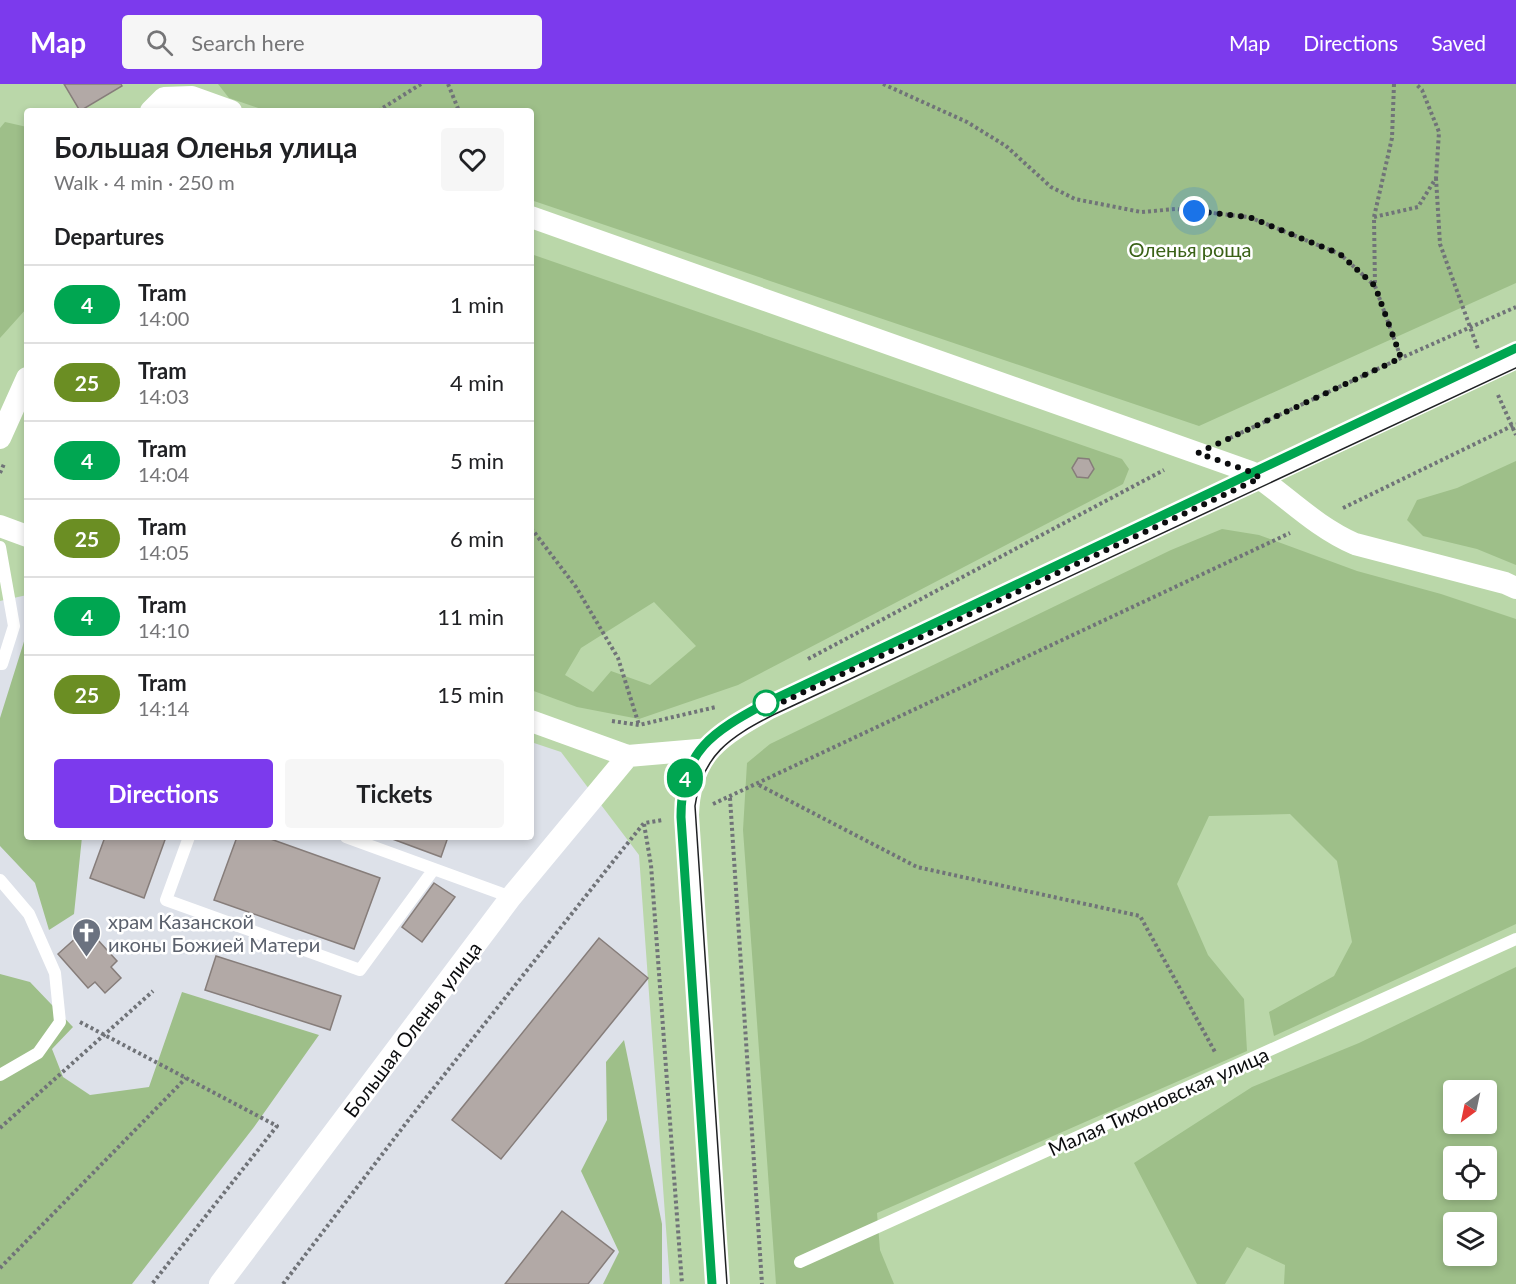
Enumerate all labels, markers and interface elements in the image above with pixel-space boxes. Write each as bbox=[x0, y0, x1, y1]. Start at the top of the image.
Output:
search box bbox=[122, 15, 542, 69]
text: Map bbox=[30, 25, 86, 59]
icon: search bbox=[143, 26, 176, 59]
text: Search here bbox=[191, 29, 305, 56]
text: Map bbox=[1229, 30, 1270, 55]
text: Directions bbox=[1303, 30, 1398, 55]
text: Saved bbox=[1431, 30, 1486, 55]
button: heart bbox=[441, 128, 504, 191]
text: Большая Оленья улица bbox=[54, 130, 358, 164]
text: Walk · 4 min · 250 m bbox=[54, 170, 235, 194]
your location bbox=[1179, 196, 1209, 226]
text: Departures bbox=[54, 223, 164, 250]
park label: Оленья роща bbox=[1129, 237, 1251, 261]
text: Tram bbox=[138, 279, 187, 306]
text: 1 min bbox=[450, 291, 504, 318]
text: 4 bbox=[81, 292, 93, 317]
text: 14:00 bbox=[138, 306, 189, 330]
text: Tram bbox=[138, 357, 187, 384]
text: 4 min bbox=[450, 369, 504, 396]
text: 25 bbox=[75, 370, 99, 395]
text: 14:03 bbox=[138, 384, 189, 408]
text: Tram bbox=[138, 435, 187, 462]
text: 5 min bbox=[450, 447, 504, 474]
text: 4 bbox=[81, 448, 93, 473]
text: 14:04 bbox=[138, 462, 189, 486]
text: Tram bbox=[138, 513, 187, 540]
text: 6 min bbox=[450, 525, 504, 552]
text: 25 bbox=[75, 526, 99, 551]
text: 14:05 bbox=[138, 540, 189, 564]
text: Tram bbox=[138, 591, 187, 618]
text: 11 min bbox=[437, 603, 504, 630]
text: 4 bbox=[81, 604, 93, 629]
text: 14:10 bbox=[138, 618, 189, 642]
text: Tram bbox=[138, 669, 187, 696]
text: 15 min bbox=[437, 681, 504, 708]
text: 25 bbox=[75, 682, 99, 707]
unlabelled marker bbox=[753, 690, 779, 716]
text: 14:14 bbox=[138, 696, 189, 720]
line badge: 4 bbox=[666, 758, 704, 798]
button: Directions bbox=[54, 759, 273, 828]
button: Tickets bbox=[285, 759, 504, 828]
text: 4 bbox=[679, 766, 691, 791]
place label: храм Казанской иконы Божией Матери bbox=[108, 909, 320, 956]
church icon: храм Казанской иконы Божией Матери bbox=[71, 916, 103, 958]
street label: Большая Оленья улица bbox=[338, 936, 486, 1122]
street label: Малая Тихоновская улица bbox=[1044, 1041, 1272, 1161]
north arrow bbox=[1443, 1080, 1497, 1134]
map controls bbox=[1443, 1080, 1497, 1266]
button: locate bbox=[1443, 1146, 1497, 1200]
button: layers bbox=[1443, 1212, 1497, 1266]

